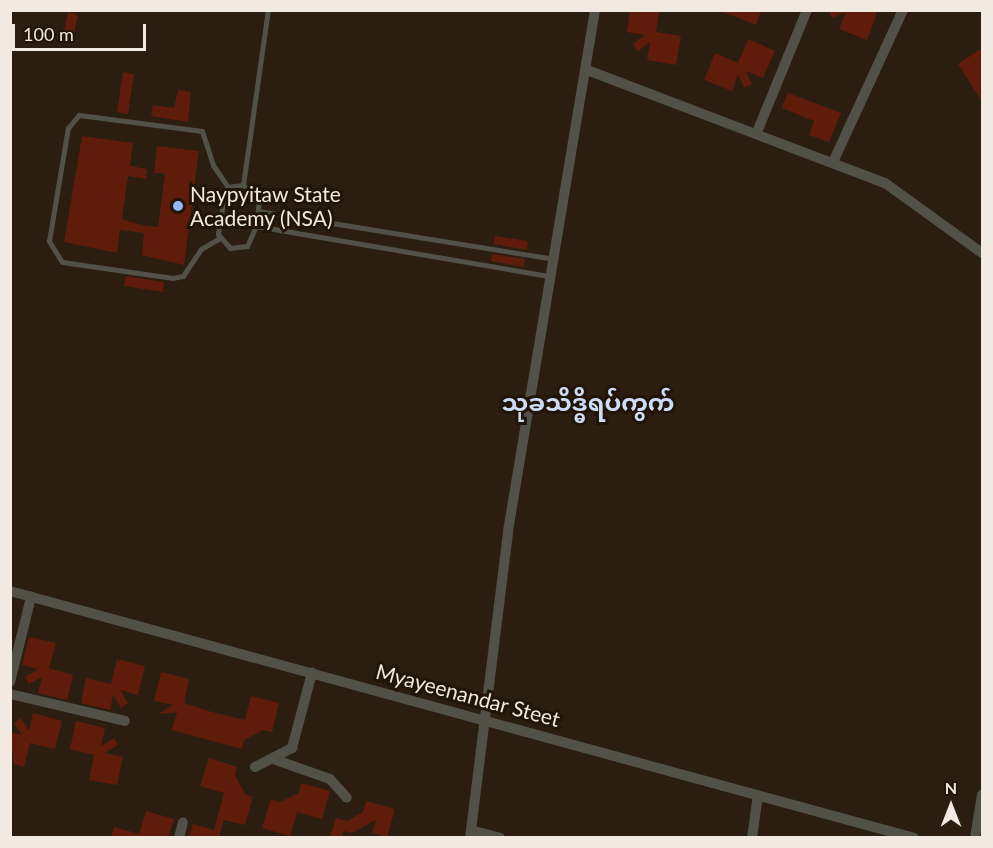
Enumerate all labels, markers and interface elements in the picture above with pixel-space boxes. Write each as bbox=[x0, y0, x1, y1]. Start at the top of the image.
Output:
scale bar bbox=[15, 12, 148, 50]
text: 100 m bbox=[23, 23, 74, 45]
place label: Naypyitaw State Academy (NSA) bbox=[190, 181, 341, 231]
marker: Naypyitaw State Academy (NSA) bbox=[171, 199, 185, 213]
district label: သုခသိဒ္ဓိရပ်ကွက် bbox=[502, 388, 674, 416]
street label: Myayeenandar Steet bbox=[373, 658, 563, 732]
north arrow bbox=[921, 776, 981, 836]
text: N bbox=[945, 778, 957, 797]

